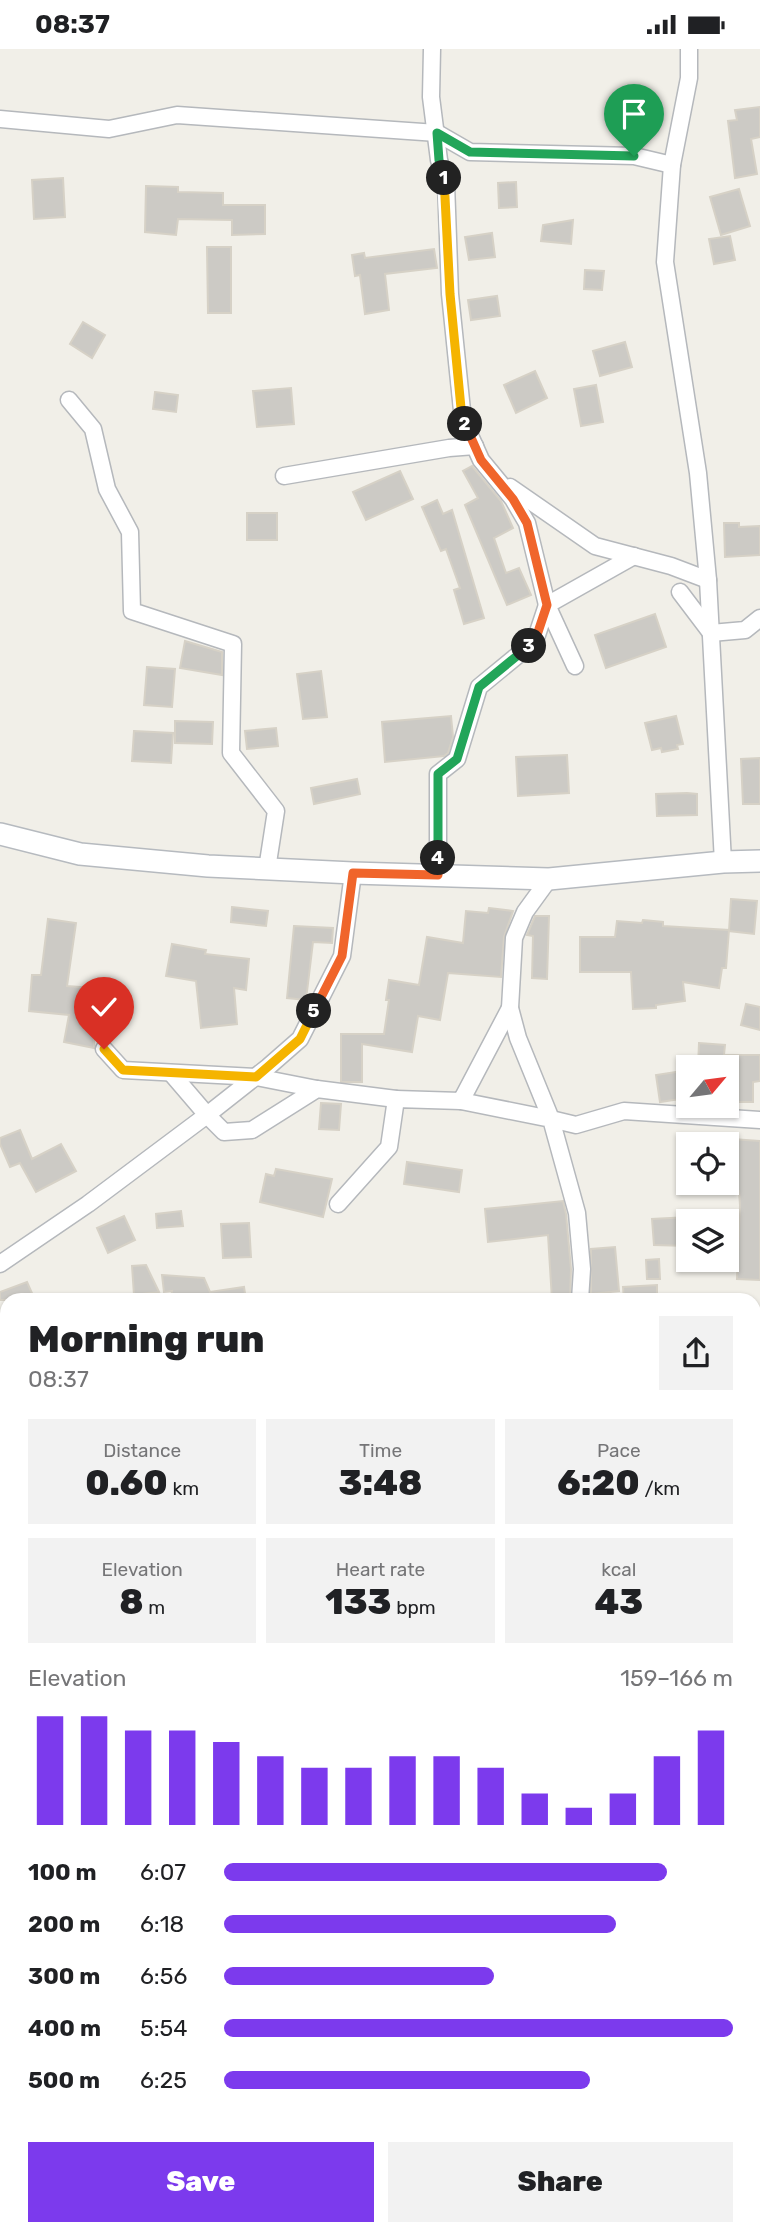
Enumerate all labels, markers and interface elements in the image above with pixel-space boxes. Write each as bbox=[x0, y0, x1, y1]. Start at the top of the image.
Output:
text: 08:37 bbox=[35, 9, 110, 40]
pin bbox=[604, 84, 664, 156]
icon: arrive bbox=[615, 95, 653, 133]
pin: 1 bbox=[426, 160, 462, 195]
text: 1 bbox=[439, 166, 448, 189]
pin: 2 bbox=[448, 407, 482, 441]
text: 2 bbox=[458, 412, 471, 435]
pin: 3 bbox=[512, 629, 546, 663]
text: 3 bbox=[522, 634, 535, 657]
pin: 4 bbox=[420, 841, 456, 875]
text: 4 bbox=[431, 846, 444, 869]
pin bbox=[74, 977, 134, 1049]
icon: check bbox=[85, 988, 123, 1026]
pin: 5 bbox=[296, 993, 332, 1028]
text: 5 bbox=[307, 999, 320, 1022]
north arrow bbox=[676, 1055, 738, 1118]
map controls bbox=[676, 1055, 739, 1272]
button: locate bbox=[676, 1132, 739, 1195]
button: layers bbox=[676, 1209, 739, 1272]
text: Morning run bbox=[28, 1316, 265, 1362]
button: share bbox=[659, 1316, 733, 1390]
text: 08:37 bbox=[28, 1365, 89, 1393]
text: Distance bbox=[103, 1439, 181, 1462]
text: Time bbox=[359, 1439, 402, 1462]
text: Pace bbox=[597, 1439, 641, 1462]
text: 0.60 bbox=[85, 1462, 168, 1504]
text: 3:48 bbox=[339, 1462, 422, 1504]
text: 6:20 bbox=[557, 1462, 640, 1504]
text: km bbox=[168, 1477, 199, 1500]
text: /km bbox=[640, 1477, 680, 1500]
text: Elevation bbox=[101, 1558, 183, 1581]
text: Heart rate bbox=[336, 1558, 425, 1581]
text: kcal bbox=[601, 1558, 636, 1581]
text: 8 bbox=[119, 1581, 144, 1623]
text: 133 bbox=[325, 1581, 392, 1623]
text: 43 bbox=[594, 1581, 643, 1623]
text: m bbox=[144, 1596, 165, 1619]
text: bpm bbox=[392, 1596, 436, 1619]
text: Elevation bbox=[28, 1664, 127, 1692]
text: 159–166 m bbox=[620, 1664, 733, 1692]
text: 100 m bbox=[28, 1858, 97, 1886]
text: 6:07 bbox=[140, 1858, 186, 1886]
text: 200 m bbox=[28, 1910, 100, 1938]
text: 6:18 bbox=[140, 1910, 184, 1938]
text: 300 m bbox=[28, 1962, 100, 1990]
text: 6:56 bbox=[140, 1962, 187, 1990]
text: 400 m bbox=[28, 2014, 101, 2042]
text: 5:54 bbox=[140, 2014, 188, 2042]
text: 500 m bbox=[28, 2066, 100, 2094]
text: 6:25 bbox=[140, 2066, 187, 2094]
button: Save bbox=[28, 2142, 374, 2222]
button: Share bbox=[388, 2142, 733, 2222]

